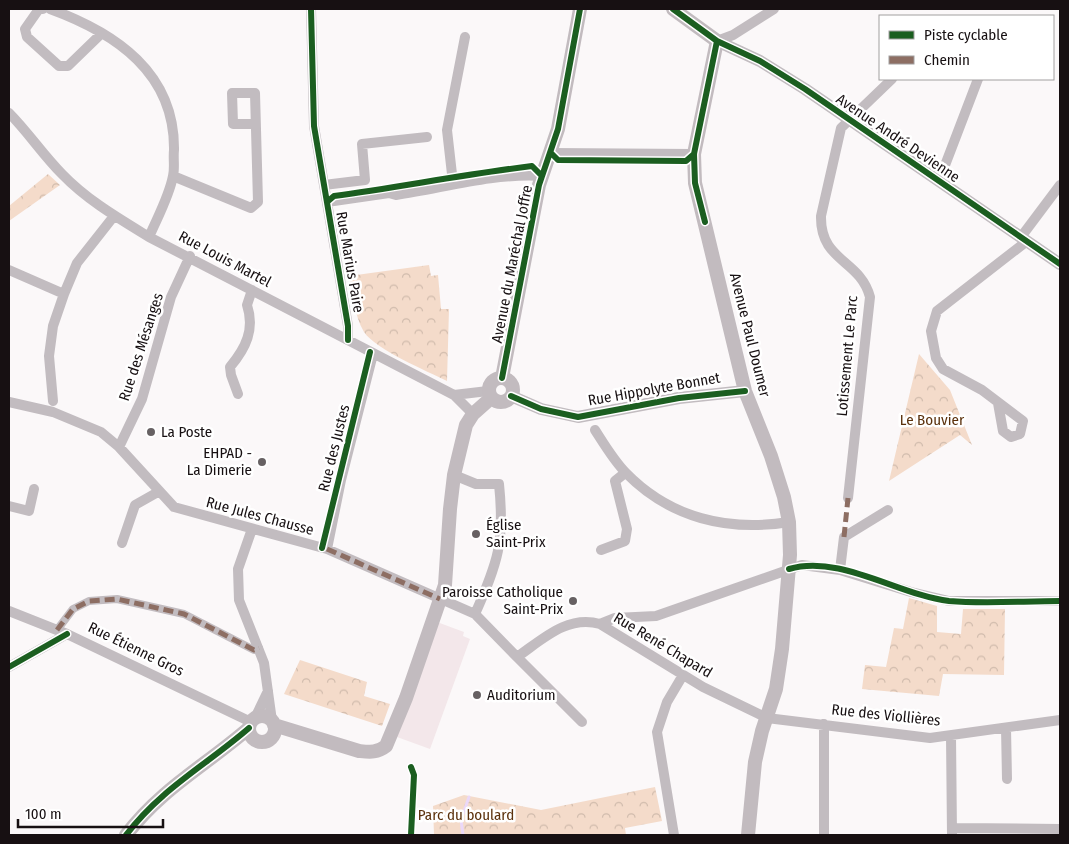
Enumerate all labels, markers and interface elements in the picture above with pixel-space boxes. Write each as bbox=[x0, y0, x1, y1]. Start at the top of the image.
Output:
legend bbox=[879, 15, 1054, 80]
text: Piste cyclable bbox=[924, 26, 1008, 44]
text: Chemin bbox=[924, 51, 970, 69]
street label: Avenue André Devienne bbox=[833, 90, 963, 186]
street label: Avenue du Maréchal Joffre bbox=[488, 183, 536, 345]
street label: Rue Marius Paire bbox=[332, 210, 368, 314]
street label: Rue Louis Martel bbox=[176, 227, 274, 291]
street label: Avenue Paul Doumer bbox=[726, 271, 774, 400]
street label: Rue des Mésanges bbox=[115, 291, 167, 403]
street label: Lotissement Le Parc bbox=[833, 294, 861, 417]
street label: Rue Hippolyte Bonnet bbox=[586, 368, 722, 409]
street label: Rue des Justes bbox=[314, 403, 354, 493]
park label: Le Bouvier bbox=[900, 411, 965, 429]
place label: La Poste bbox=[161, 423, 212, 441]
marker: La Poste bbox=[145, 426, 157, 438]
place label: EHPAD - La Dimerie bbox=[187, 444, 252, 479]
marker: EHPAD - La Dimerie bbox=[256, 456, 268, 468]
street label: Rue Jules Chausse bbox=[204, 493, 316, 539]
place label: Église Saint-Prix bbox=[486, 516, 546, 551]
marker: Église Saint-Prix bbox=[470, 528, 482, 540]
place label: Paroisse Catholique Saint-Prix bbox=[442, 583, 563, 618]
marker: Paroisse Catholique Saint-Prix bbox=[567, 595, 579, 607]
street label: Rue René Chapard bbox=[610, 608, 716, 682]
street label: Rue Étienne Gros bbox=[85, 618, 187, 680]
place label: Auditorium bbox=[487, 686, 556, 704]
marker: Auditorium bbox=[471, 689, 483, 701]
street label: Rue des Viollières bbox=[831, 700, 941, 730]
scale bar bbox=[18, 796, 162, 828]
text: 100 m bbox=[25, 805, 62, 823]
park label: Parc du boulard bbox=[418, 806, 514, 824]

